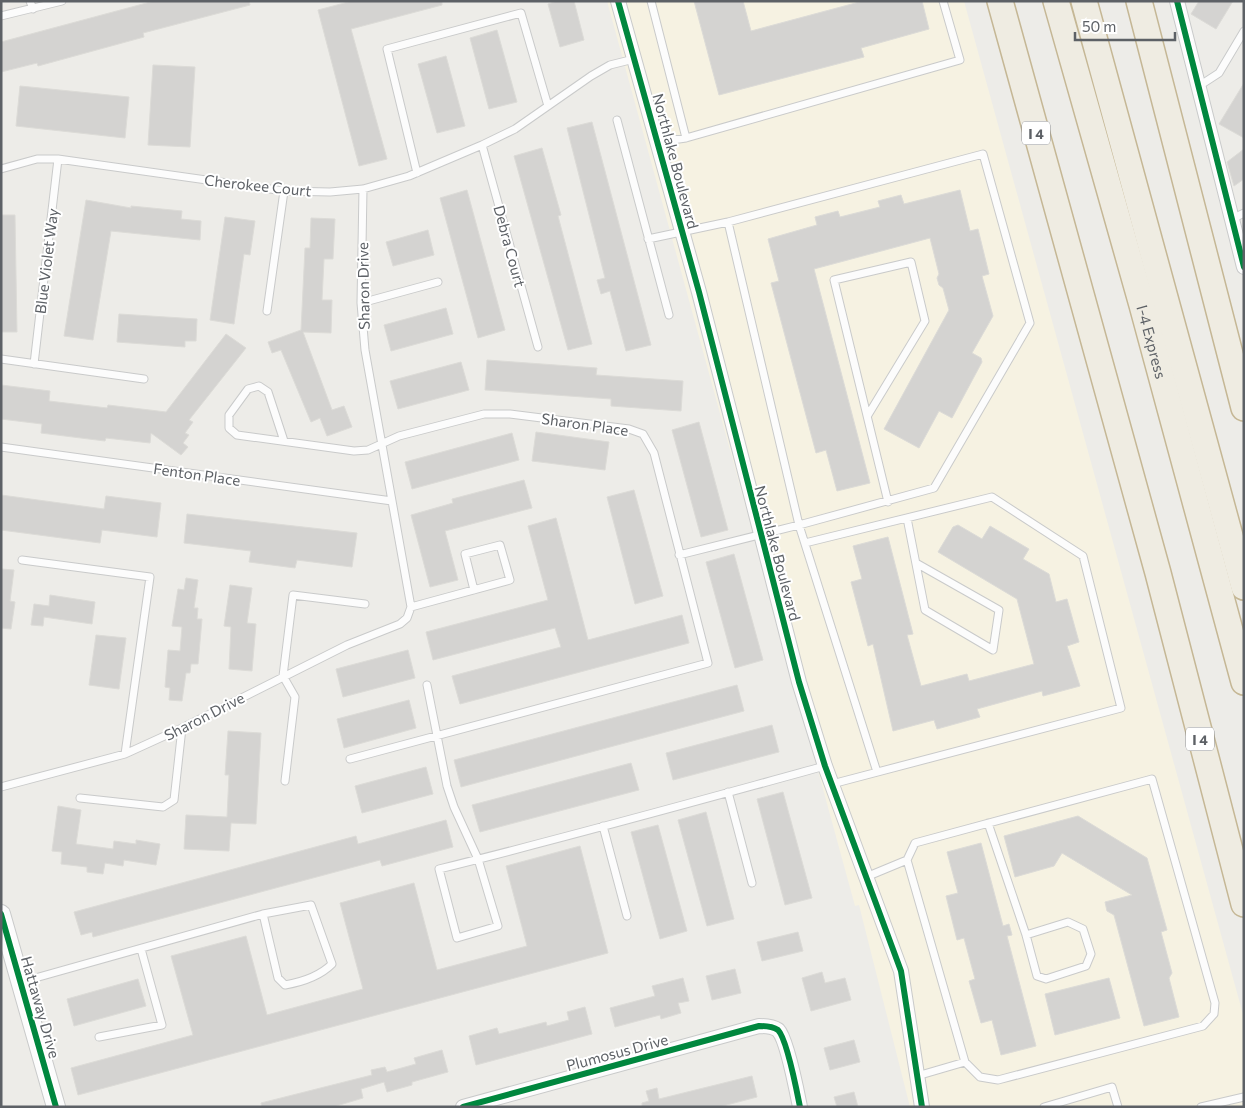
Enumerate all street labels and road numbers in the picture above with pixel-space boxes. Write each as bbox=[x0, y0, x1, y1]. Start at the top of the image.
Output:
street label: Northlake Boulevard bbox=[649, 91, 703, 231]
road number: I 4 bbox=[1022, 122, 1050, 144]
street label: Cherokee Court bbox=[203, 170, 313, 200]
street label: Debra Court bbox=[490, 203, 530, 289]
street label: Blue Violet Way bbox=[31, 207, 61, 315]
street label: Sharon Drive bbox=[353, 242, 373, 330]
street label: I-4 Express bbox=[1133, 303, 1171, 381]
street label: Sharon Place bbox=[540, 409, 630, 439]
street label: Fenton Place bbox=[152, 459, 242, 489]
street label: Northlake Boulevard bbox=[751, 483, 805, 623]
street label: Sharon Drive bbox=[161, 688, 247, 744]
road number: I 4 bbox=[1186, 728, 1214, 751]
street label: Hattaway Drive bbox=[18, 954, 64, 1060]
street label: Plumosus Drive bbox=[564, 1030, 670, 1074]

